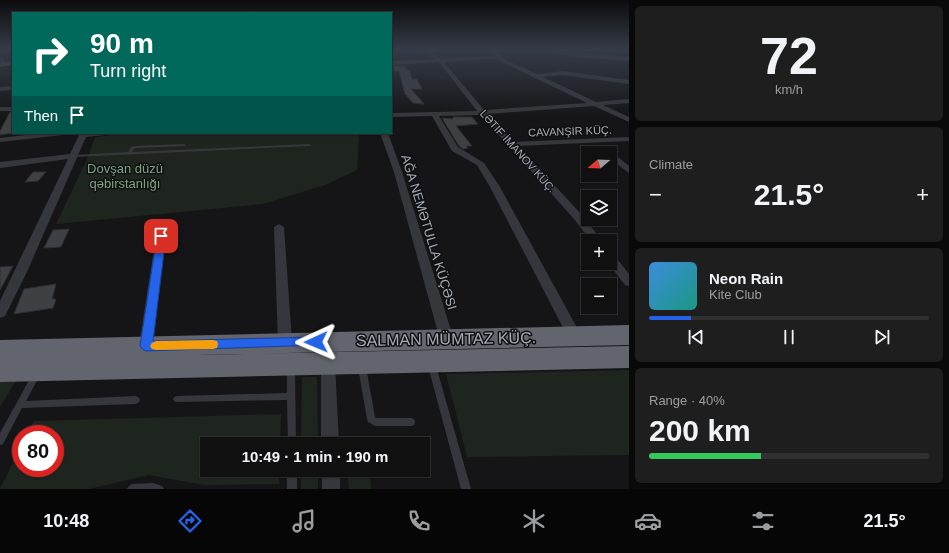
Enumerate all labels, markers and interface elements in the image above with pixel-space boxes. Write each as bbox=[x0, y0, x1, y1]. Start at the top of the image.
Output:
text: 72 bbox=[760, 27, 818, 85]
icon: right bbox=[24, 28, 76, 80]
text: 90 m bbox=[90, 28, 154, 59]
text: Turn right bbox=[90, 61, 166, 81]
text: km/h bbox=[775, 82, 803, 97]
icon: arrive bbox=[66, 104, 88, 126]
text: Then bbox=[24, 107, 58, 124]
street label: LƏTIF İMANOV KÜÇ. bbox=[478, 107, 558, 195]
street label: CAVANŞIR KÜÇ. bbox=[528, 124, 612, 138]
north arrow bbox=[581, 146, 617, 182]
map controls bbox=[581, 146, 617, 314]
street label: AĞA NEMƏTULLA KÜÇƏSI bbox=[398, 152, 460, 312]
text: Climate bbox=[649, 157, 693, 172]
park label: Dovşan düzü qəbirstanlığı bbox=[87, 161, 163, 191]
text: 21.5° bbox=[754, 178, 824, 211]
text: − bbox=[649, 182, 662, 207]
text: + bbox=[916, 182, 929, 207]
button: layers bbox=[581, 190, 617, 226]
pin bbox=[144, 219, 178, 253]
icon: arrive bbox=[150, 225, 172, 247]
button: + bbox=[581, 234, 617, 270]
text: Neon Rain bbox=[709, 270, 783, 287]
button: − bbox=[581, 278, 617, 314]
text: Kite Club bbox=[709, 287, 762, 302]
position arrow bbox=[295, 321, 337, 363]
icon: previous bbox=[685, 326, 707, 348]
icon: pause bbox=[778, 326, 800, 348]
icon: next bbox=[871, 326, 893, 348]
street label: SALMAN MÜMTAZ KÜÇ. bbox=[356, 329, 536, 349]
text: Range · 40% bbox=[649, 393, 725, 408]
text: 200 km bbox=[649, 414, 751, 447]
speed limit sign: 80 bbox=[12, 425, 64, 477]
text: 10:49 · 1 min · 190 m bbox=[242, 448, 388, 465]
icon: directions bbox=[176, 507, 204, 535]
icon: music bbox=[290, 507, 318, 535]
icon: phone bbox=[405, 507, 433, 535]
icon: climate bbox=[520, 507, 548, 535]
icon: car bbox=[634, 507, 662, 535]
icon: filters bbox=[749, 507, 777, 535]
text: 10:48 bbox=[43, 511, 89, 531]
text: 21.5° bbox=[863, 511, 906, 531]

